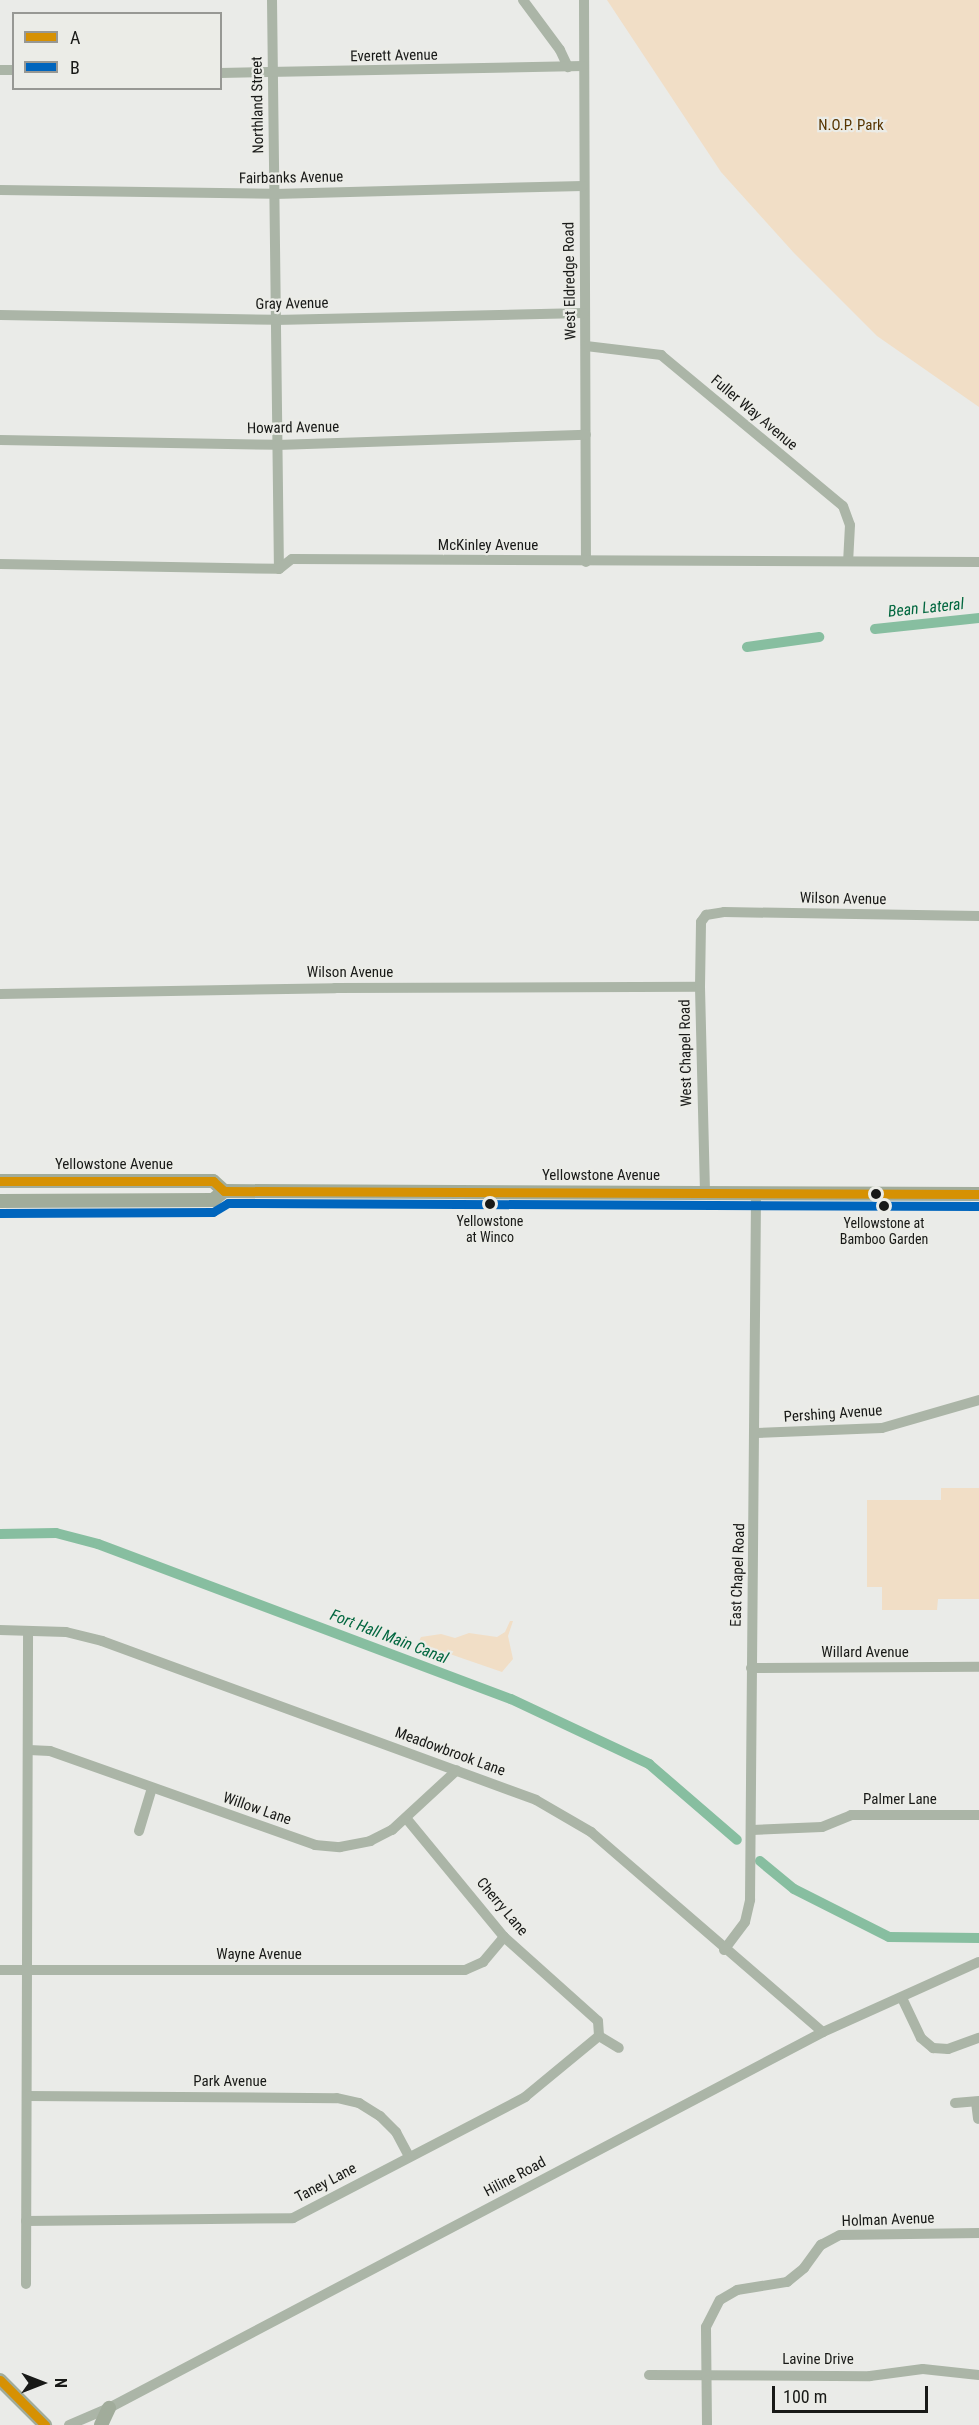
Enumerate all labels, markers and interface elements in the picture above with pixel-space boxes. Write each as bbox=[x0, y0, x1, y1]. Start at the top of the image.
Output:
legend bbox=[12, 12, 222, 90]
text: A bbox=[70, 27, 80, 48]
street label: Everett Avenue bbox=[350, 46, 438, 66]
street label: Northland Street bbox=[248, 56, 268, 154]
text: B bbox=[70, 57, 80, 78]
park label: N.O.P. Park bbox=[818, 117, 884, 135]
street label: Fairbanks Avenue bbox=[239, 168, 343, 188]
street label: West Eldredge Road bbox=[560, 222, 580, 340]
street label: Gray Avenue bbox=[255, 294, 329, 314]
street label: Fuller Way Avenue bbox=[707, 372, 801, 454]
street label: Howard Avenue bbox=[247, 418, 339, 438]
street label: McKinley Avenue bbox=[438, 537, 538, 555]
water label: Bean Lateral bbox=[887, 594, 965, 622]
street label: Wilson Avenue bbox=[800, 889, 886, 909]
street label: Wilson Avenue bbox=[307, 964, 393, 982]
street label: West Chapel Road bbox=[676, 999, 696, 1107]
street label: Yellowstone Avenue bbox=[55, 1156, 173, 1174]
street label: Yellowstone Avenue bbox=[542, 1167, 660, 1185]
unlabelled marker bbox=[870, 1188, 882, 1200]
marker: Yellowstone at Winco bbox=[484, 1198, 496, 1210]
marker: Yellowstone at Bamboo Garden bbox=[878, 1200, 890, 1212]
place label: Yellowstone at Winco bbox=[457, 1213, 523, 1246]
place label: Yellowstone at Bamboo Garden bbox=[840, 1215, 928, 1248]
street label: Pershing Avenue bbox=[783, 1402, 883, 1426]
street label: East Chapel Road bbox=[727, 1523, 749, 1627]
water label: Fort Hall Main Canal bbox=[327, 1606, 451, 1668]
street label: Willard Avenue bbox=[821, 1644, 909, 1662]
street label: Meadowbrook Lane bbox=[392, 1724, 508, 1780]
street label: Willow Lane bbox=[220, 1789, 294, 1829]
street label: Palmer Lane bbox=[863, 1791, 937, 1809]
street label: Cherry Lane bbox=[472, 1874, 532, 1940]
street label: Wayne Avenue bbox=[216, 1946, 302, 1964]
street label: Park Avenue bbox=[193, 2073, 267, 2091]
street label: Hiline Road bbox=[481, 2153, 549, 2201]
street label: Taney Lane bbox=[292, 2159, 360, 2207]
street label: Holman Avenue bbox=[841, 2209, 935, 2231]
street label: Lavine Drive bbox=[782, 2351, 854, 2369]
north arrow bbox=[12, 2353, 72, 2413]
scale bar bbox=[775, 2374, 931, 2412]
text: N bbox=[51, 2378, 70, 2388]
text: 100 m bbox=[783, 2386, 827, 2407]

